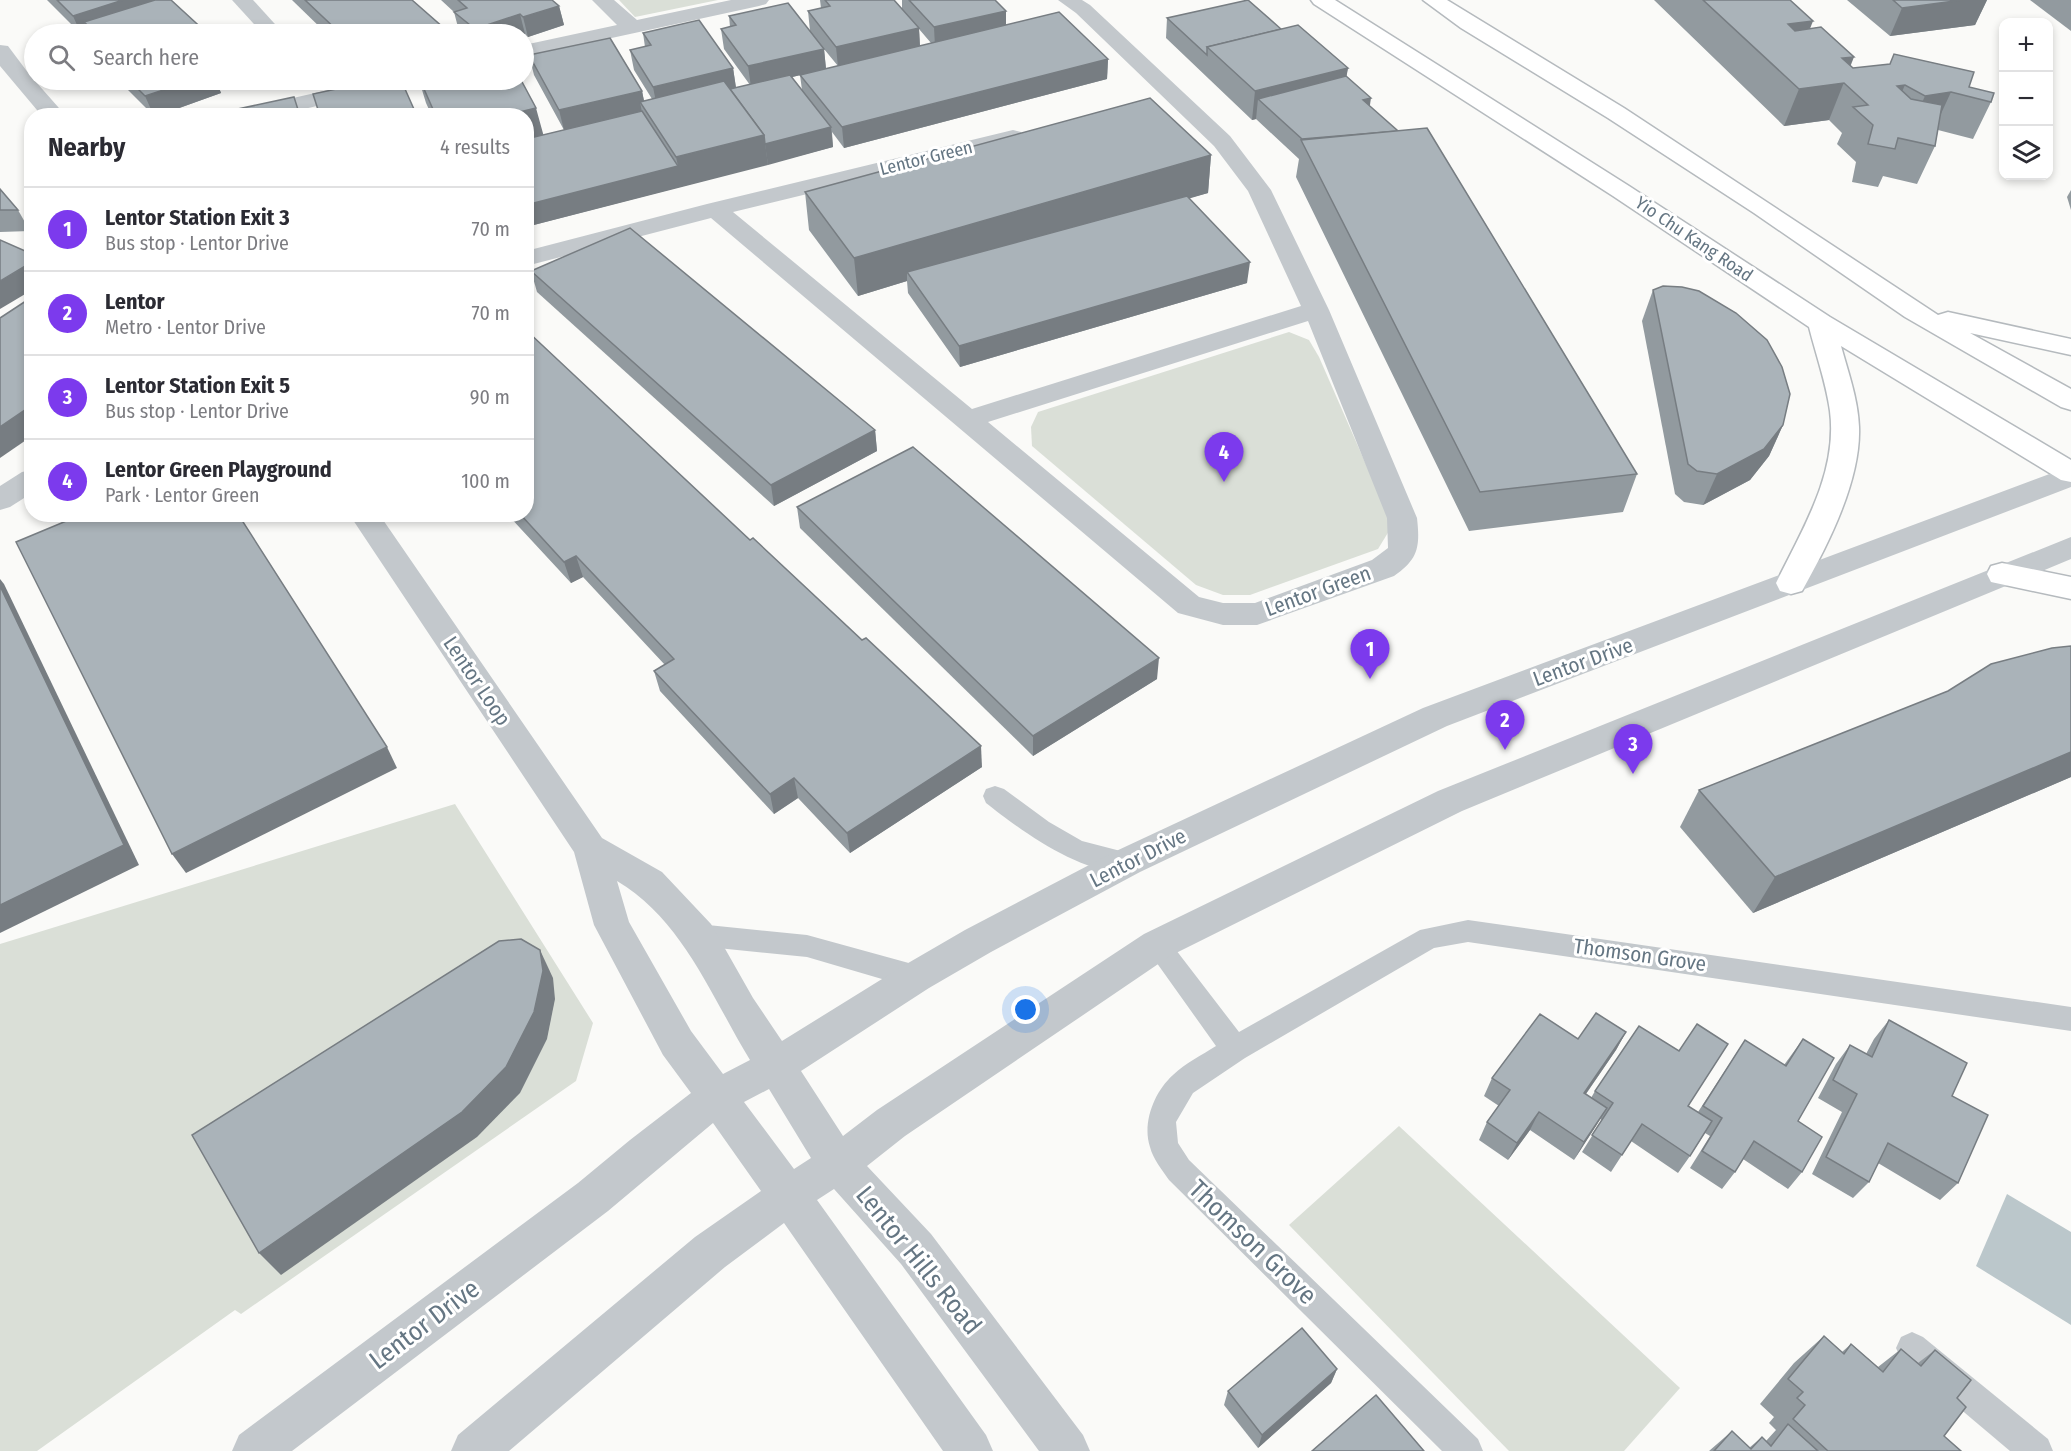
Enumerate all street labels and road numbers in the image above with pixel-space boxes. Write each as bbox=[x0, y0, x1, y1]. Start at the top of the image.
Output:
street label: Lentor Green bbox=[877, 136, 975, 180]
street label: Yio Chu Kang Road bbox=[1631, 192, 1757, 286]
street label: Lentor Green bbox=[1262, 560, 1374, 622]
street label: Lentor Loop bbox=[438, 631, 516, 731]
street label: Lentor Drive bbox=[1529, 632, 1637, 692]
street label: Lentor Drive bbox=[1085, 823, 1191, 893]
street label: Thomson Grove bbox=[1572, 933, 1708, 977]
street label: Thomson Grove bbox=[1182, 1174, 1323, 1311]
street label: Lentor Hills Road bbox=[849, 1180, 988, 1341]
street label: Lentor Drive bbox=[363, 1273, 485, 1376]

